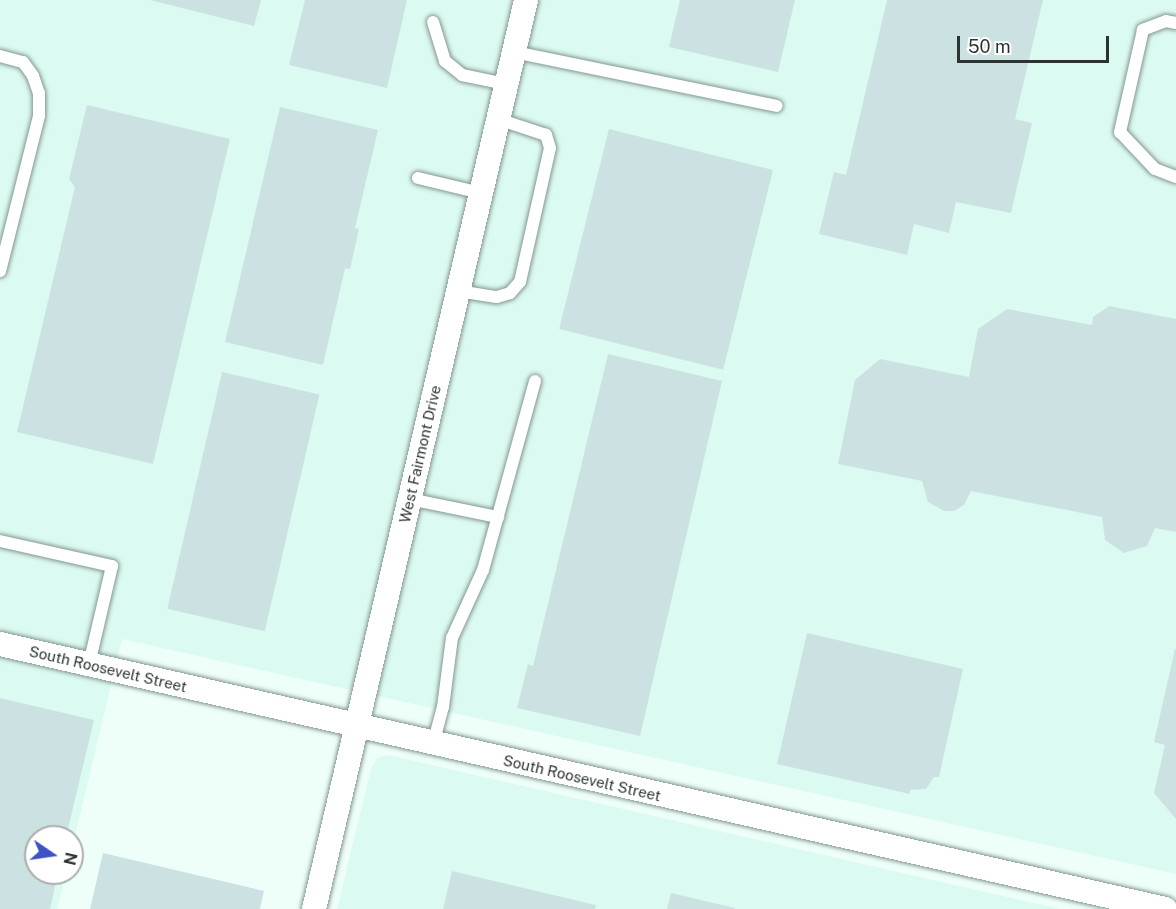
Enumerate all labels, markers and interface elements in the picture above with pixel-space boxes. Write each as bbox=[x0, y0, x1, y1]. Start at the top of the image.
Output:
scale bar bbox=[960, 24, 1112, 62]
text: 50 m bbox=[968, 36, 1011, 57]
street label: West Fairmont Drive bbox=[395, 383, 445, 525]
street label: South Roosevelt Street bbox=[27, 642, 189, 696]
street label: South Roosevelt Street bbox=[501, 751, 663, 805]
north arrow bbox=[24, 825, 84, 885]
text: N bbox=[59, 850, 81, 867]

